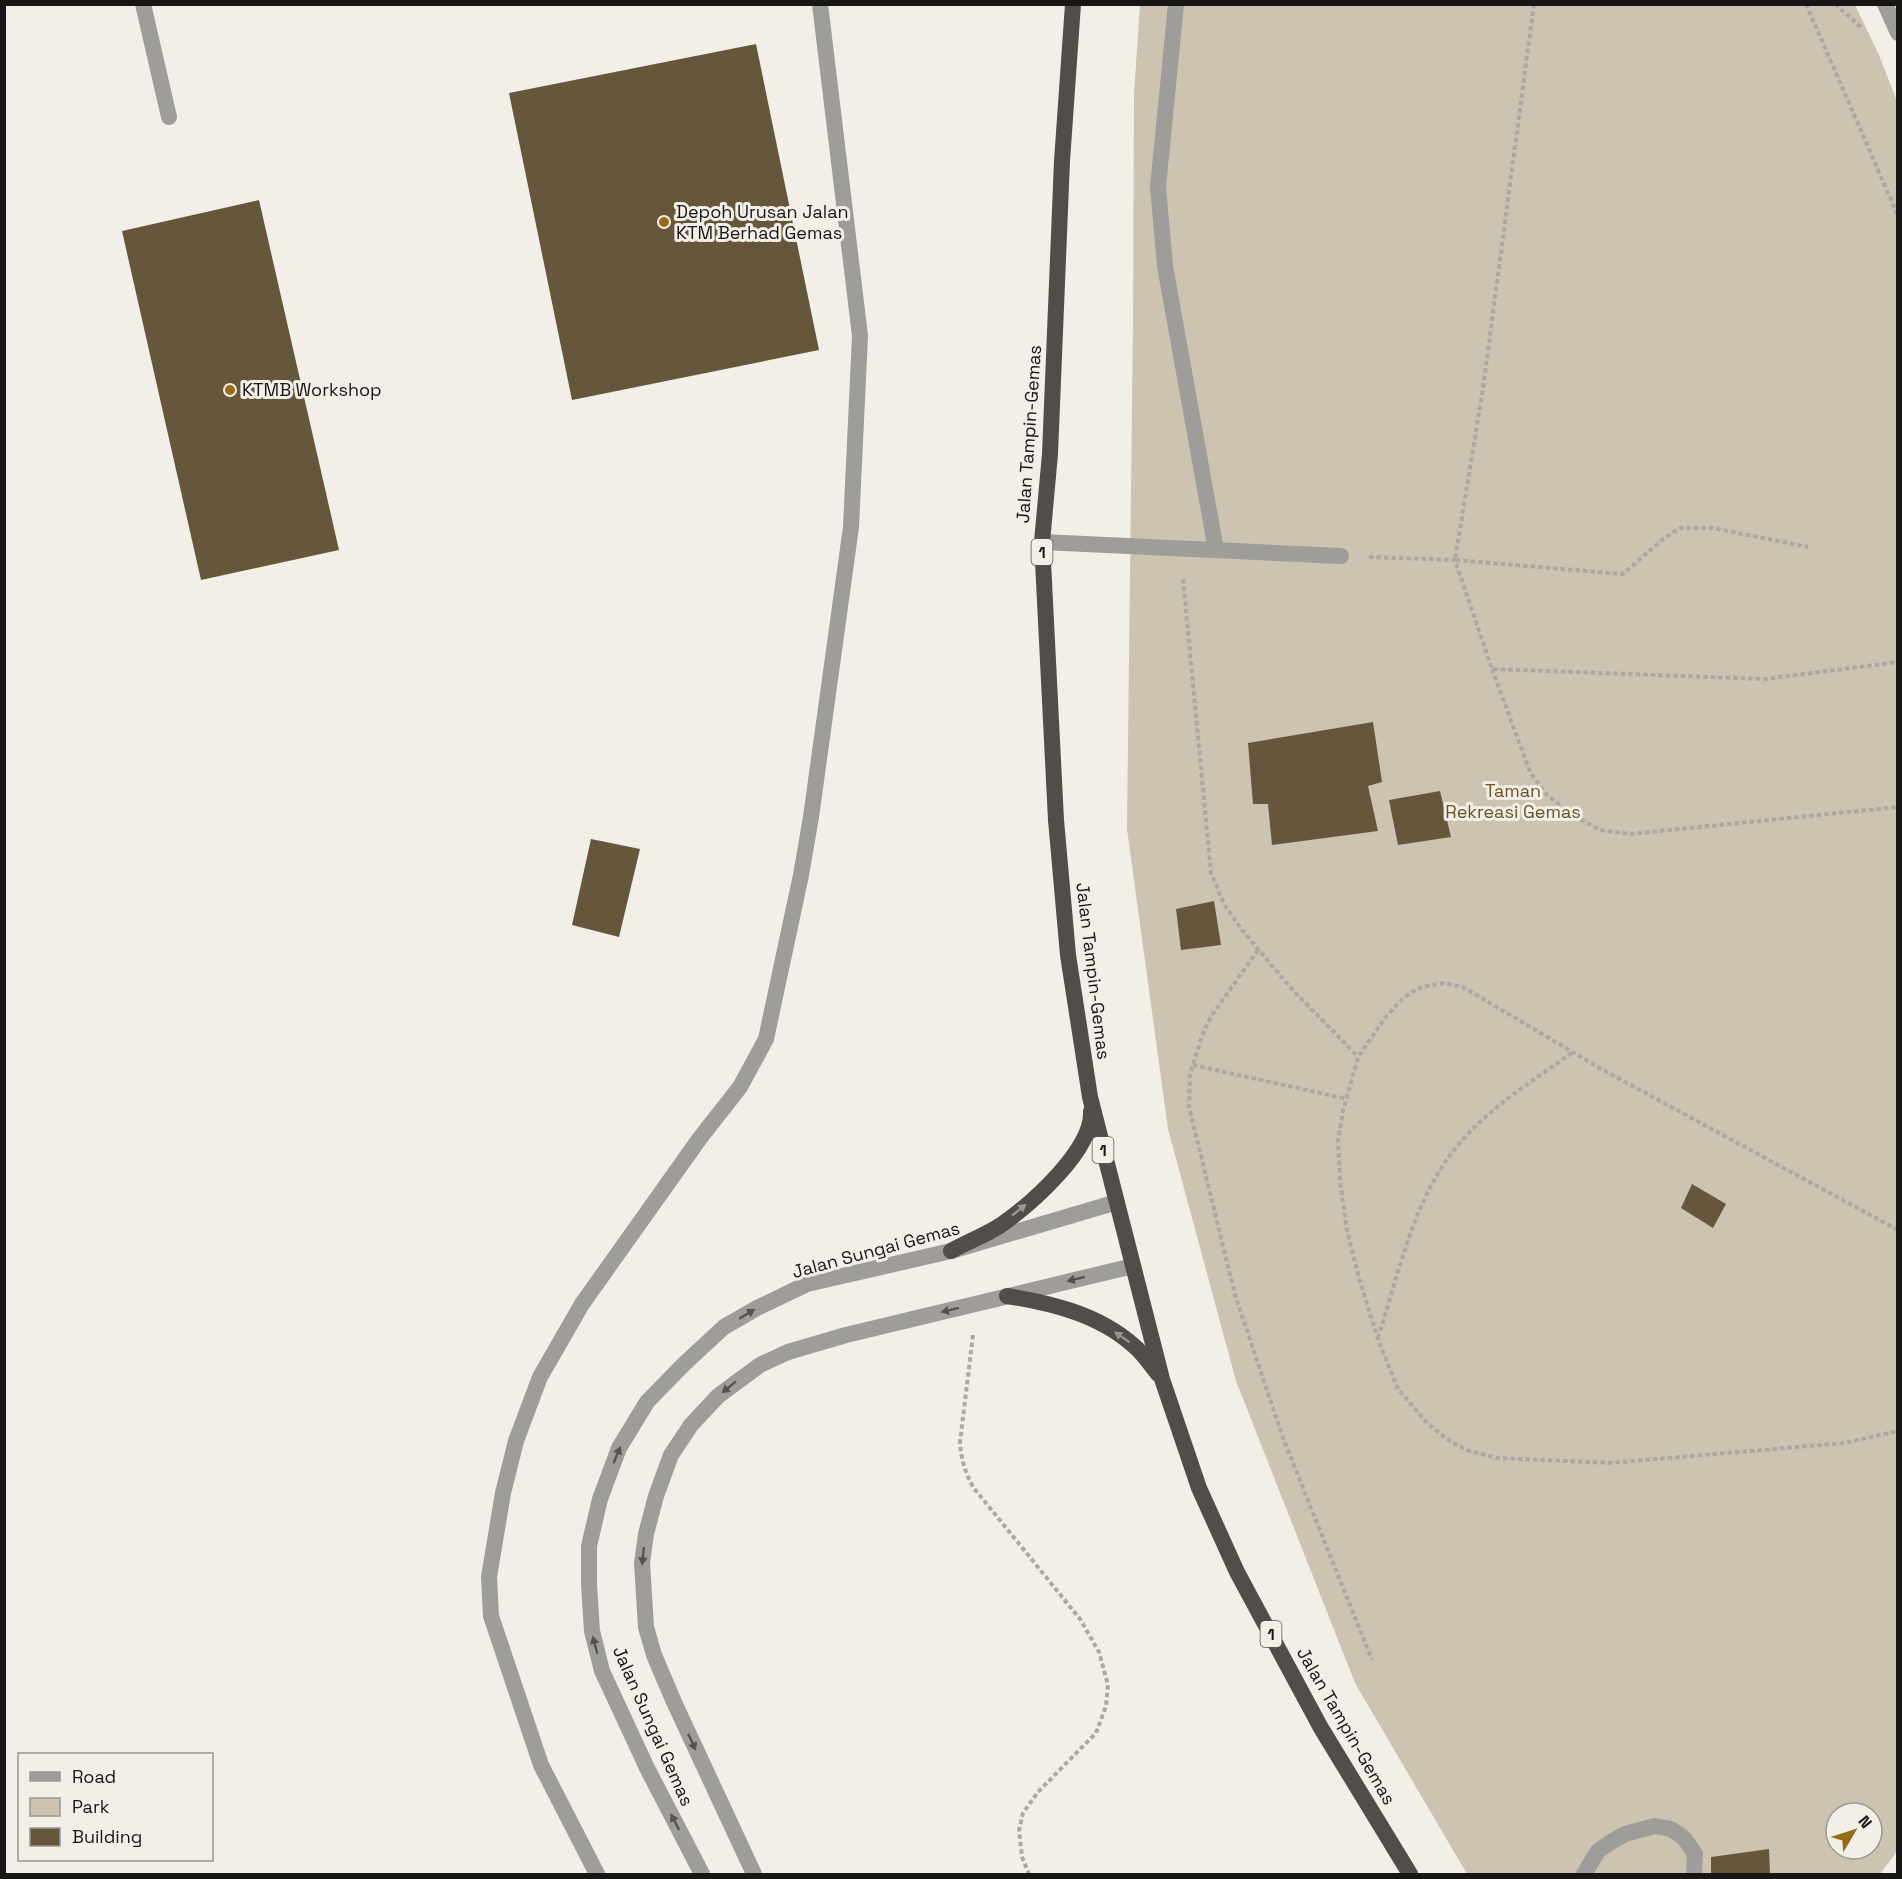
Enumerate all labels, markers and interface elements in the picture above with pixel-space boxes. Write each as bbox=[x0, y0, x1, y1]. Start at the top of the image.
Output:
place label: Depoh Urusan Jalan KTM Berhad Gemas bbox=[676, 200, 849, 244]
marker: Depoh Urusan Jalan KTM Berhad Gemas bbox=[657, 215, 671, 229]
street label: Jalan Tampin-Gemas bbox=[1011, 344, 1046, 524]
place label: KTMB Workshop bbox=[242, 378, 382, 401]
marker: KTMB Workshop bbox=[223, 383, 237, 397]
road number: 1 bbox=[1032, 539, 1052, 565]
park label: Taman Rekreasi Gemas bbox=[1445, 779, 1581, 823]
street label: Jalan Tampin-Gemas bbox=[1071, 881, 1116, 1061]
road number: 1 bbox=[1092, 1137, 1114, 1163]
one-way arrow bbox=[1011, 1204, 1027, 1217]
street label: Jalan Sungai Gemas bbox=[789, 1216, 962, 1283]
one-way arrow bbox=[1067, 1275, 1085, 1285]
one-way arrow bbox=[941, 1305, 959, 1315]
one-way arrow bbox=[739, 1309, 756, 1319]
one-way arrow bbox=[1115, 1331, 1131, 1343]
one-way arrow bbox=[721, 1381, 737, 1394]
one-way arrow bbox=[613, 1446, 622, 1464]
one-way arrow bbox=[639, 1547, 648, 1566]
road number: 1 bbox=[1260, 1621, 1282, 1647]
one-way arrow bbox=[590, 1636, 600, 1654]
street label: Jalan Sungai Gemas bbox=[608, 1642, 699, 1809]
street label: Jalan Tampin-Gemas bbox=[1292, 1643, 1401, 1809]
one-way arrow bbox=[688, 1733, 697, 1750]
legend bbox=[18, 1753, 213, 1861]
text: Road bbox=[72, 1765, 116, 1788]
text: Park bbox=[72, 1795, 110, 1818]
north arrow bbox=[1824, 1801, 1884, 1861]
text: N bbox=[1854, 1811, 1877, 1833]
one-way arrow bbox=[670, 1814, 680, 1831]
text: Building bbox=[72, 1825, 142, 1848]

